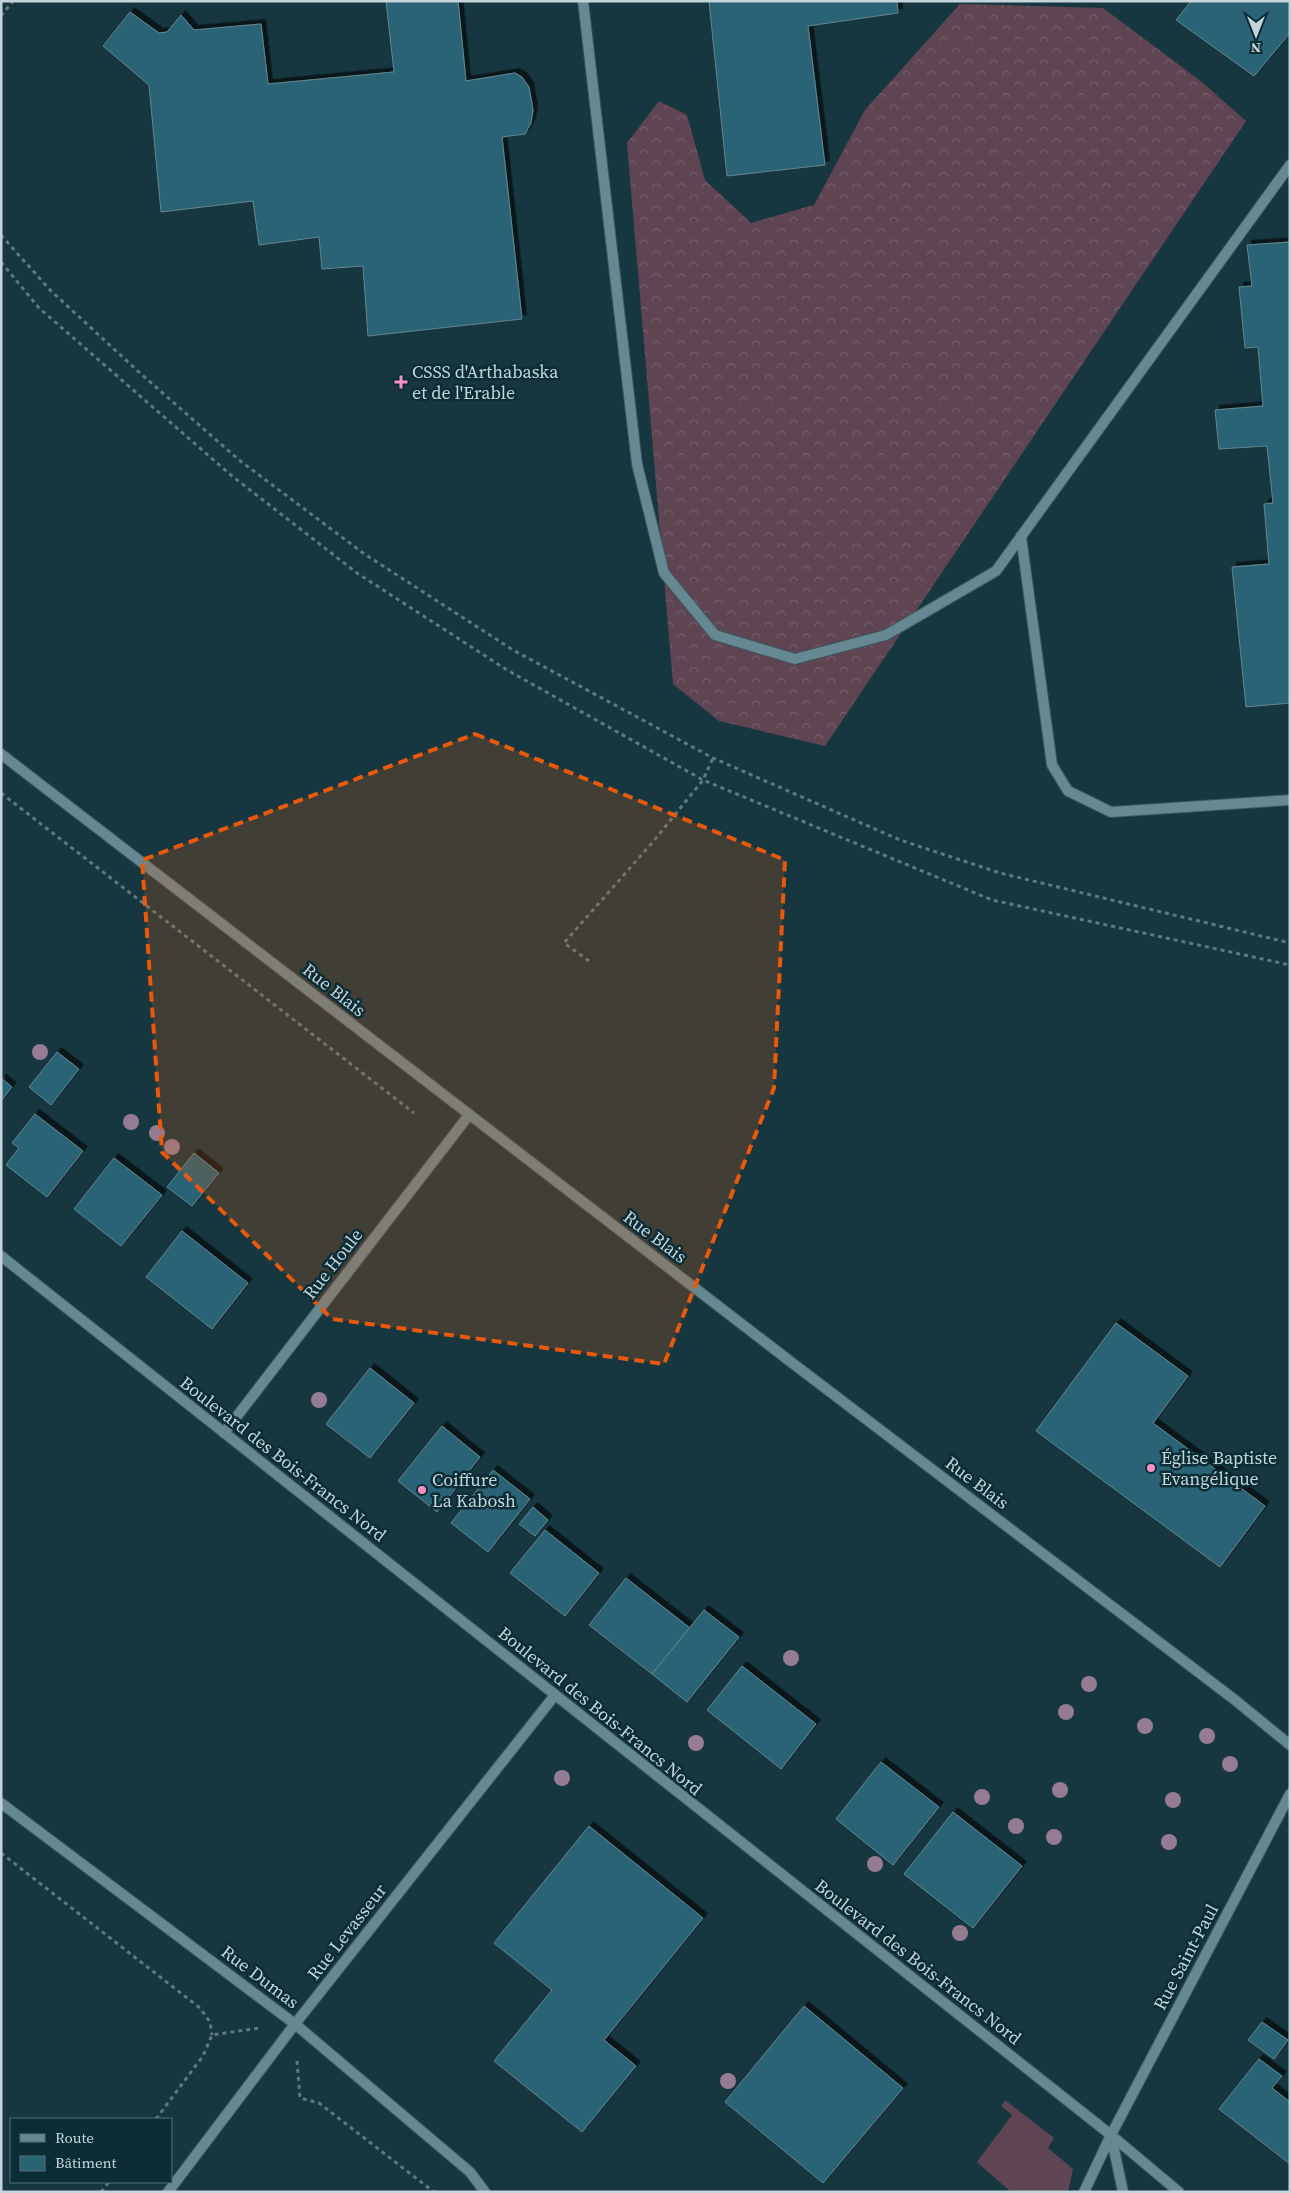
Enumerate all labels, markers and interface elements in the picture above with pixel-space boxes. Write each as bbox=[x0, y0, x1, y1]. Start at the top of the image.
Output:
north arrow bbox=[1231, 10, 1281, 60]
text: N bbox=[1251, 38, 1261, 58]
place label: CSSS d'Arthabaska et de l'Erable bbox=[412, 359, 559, 405]
marker: CSSS d'Arthabaska et de l'Erable bbox=[394, 375, 408, 389]
street label: Rue Blais bbox=[298, 957, 371, 1022]
street label: Rue Blais bbox=[618, 1204, 692, 1269]
street label: Rue Houle bbox=[297, 1223, 368, 1304]
street label: Boulevard des Bois-Francs Nord bbox=[175, 1370, 392, 1547]
place label: Église Baptiste Evangélique bbox=[1161, 1445, 1277, 1491]
street label: Rue Blais bbox=[940, 1450, 1014, 1515]
marker: Église Baptiste Evangélique bbox=[1145, 1462, 1157, 1474]
place label: Coiffure La Kabosh bbox=[432, 1467, 516, 1513]
marker: Coiffure La Kabosh bbox=[416, 1484, 428, 1496]
street label: Boulevard des Bois-Francs Nord bbox=[493, 1620, 708, 1801]
street label: Boulevard des Bois-Francs Nord bbox=[810, 1873, 1027, 2050]
street label: Rue Levasseur bbox=[301, 1878, 392, 1985]
street label: Rue Saint-Paul bbox=[1147, 1899, 1224, 2014]
street label: Rue Dumas bbox=[216, 1939, 305, 2014]
legend bbox=[10, 2118, 172, 2183]
text: Route bbox=[55, 2127, 94, 2148]
text: Bâtiment bbox=[55, 2152, 117, 2173]

